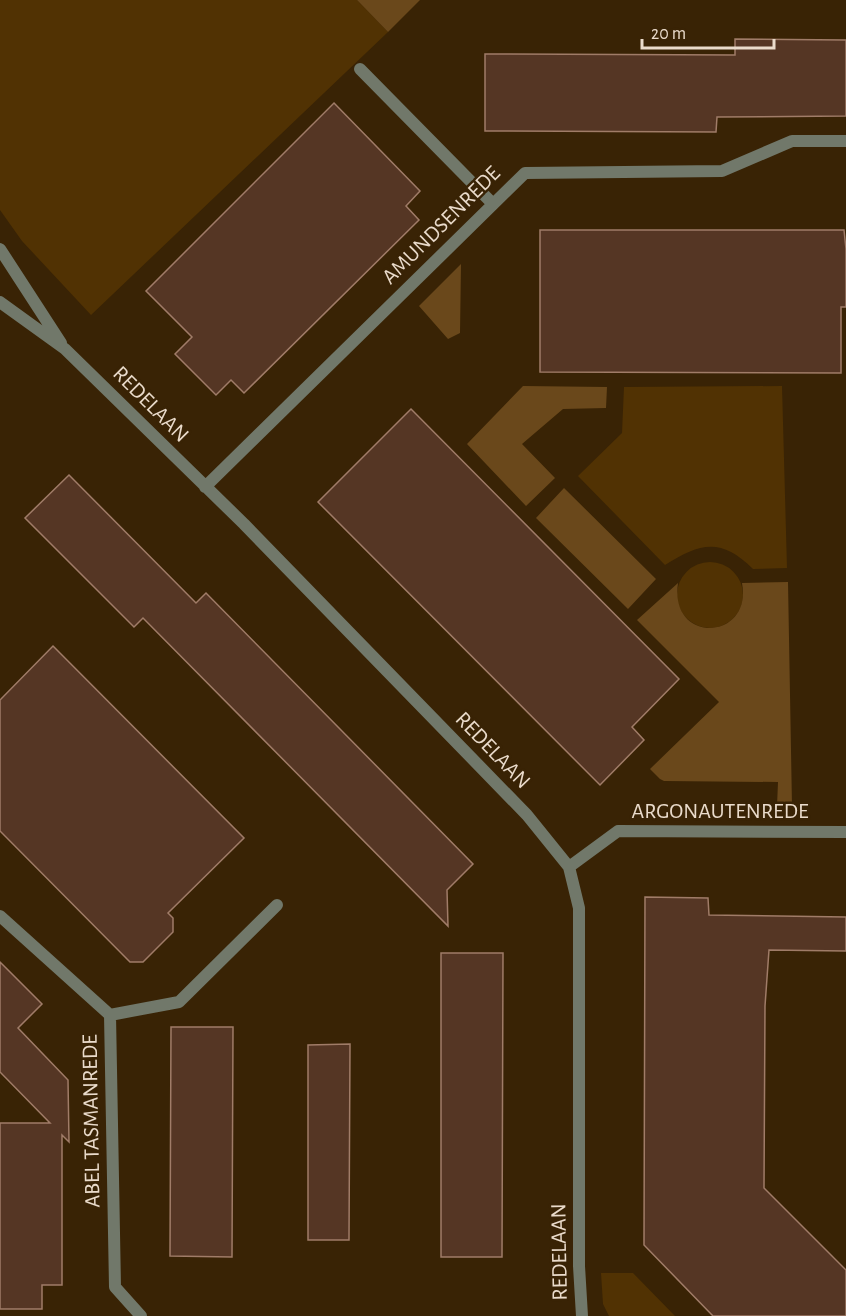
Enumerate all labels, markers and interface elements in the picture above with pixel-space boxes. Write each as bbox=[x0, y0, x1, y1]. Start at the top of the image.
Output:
scale bar bbox=[642, 12, 774, 50]
text: 20 m bbox=[651, 25, 686, 43]
street label: AMUNDSENREDE bbox=[378, 162, 504, 288]
street label: REDELAAN bbox=[109, 362, 193, 446]
street label: REDELAAN bbox=[451, 707, 535, 793]
street label: ARGONAUTENREDE bbox=[631, 800, 809, 822]
street label: ABEL TASMANREDE bbox=[78, 1034, 104, 1208]
street label: REDELAAN bbox=[547, 1203, 571, 1301]

